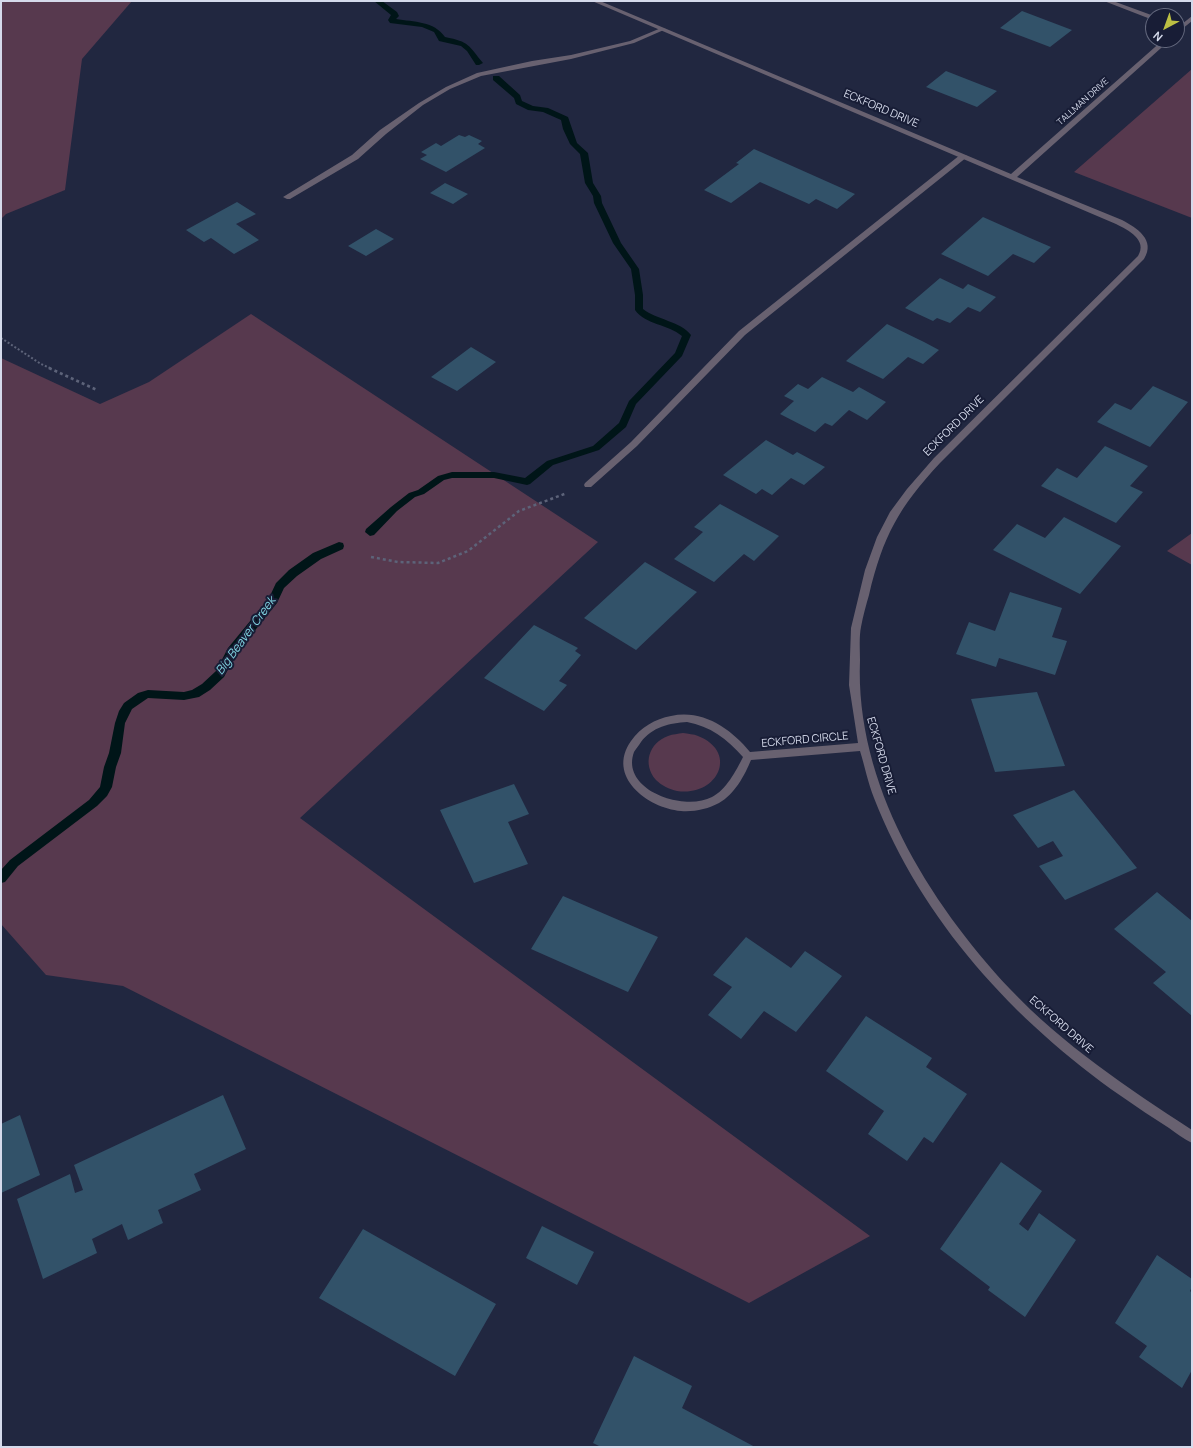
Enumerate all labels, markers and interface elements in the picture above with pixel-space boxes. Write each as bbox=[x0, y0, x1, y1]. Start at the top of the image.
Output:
north arrow bbox=[1145, 8, 1185, 48]
text: N bbox=[1150, 28, 1165, 45]
street label: TALLMAN DRIVE bbox=[1055, 76, 1111, 128]
street label: ECKFORD DRIVE bbox=[842, 87, 920, 131]
street label: ECKFORD DRIVE bbox=[921, 393, 987, 459]
water label: Big Beaver Creek bbox=[213, 594, 279, 678]
street label: ECKFORD DRIVE bbox=[864, 716, 898, 796]
street label: ECKFORD CIRCLE bbox=[761, 730, 849, 750]
street label: ECKFORD DRIVE bbox=[1026, 994, 1096, 1056]

